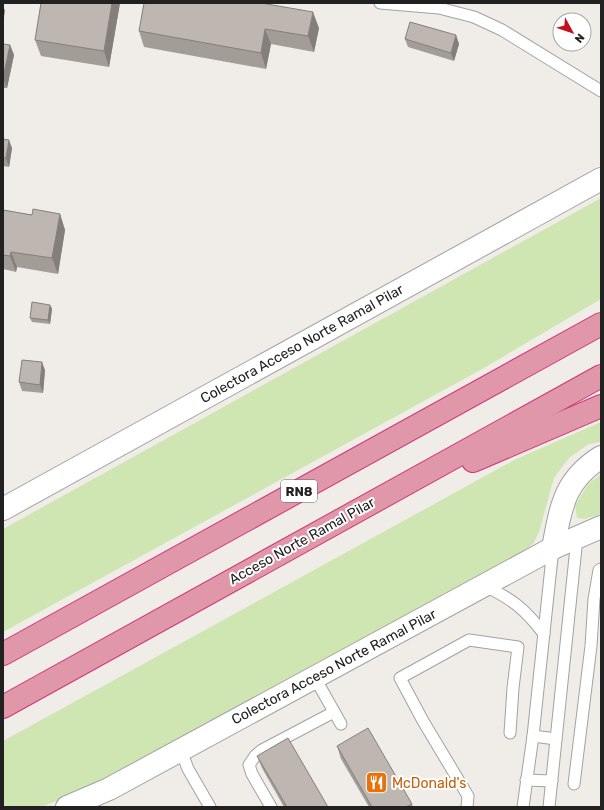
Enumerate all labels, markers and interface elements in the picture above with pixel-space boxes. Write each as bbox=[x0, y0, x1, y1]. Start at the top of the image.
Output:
north arrow bbox=[552, 12, 592, 52]
text: N bbox=[572, 31, 587, 45]
street label: Colectora Acceso Norte Ramal Pilar bbox=[197, 281, 407, 407]
road number: RN8 bbox=[281, 480, 317, 502]
street label: Acceso Norte Ramal Pilar bbox=[226, 494, 378, 588]
street label: Colectora Acceso Norte Ramal Pilar bbox=[229, 605, 440, 728]
restaurant icon: McDonald's bbox=[363, 770, 389, 796]
place label: McDonald's bbox=[392, 775, 466, 792]

